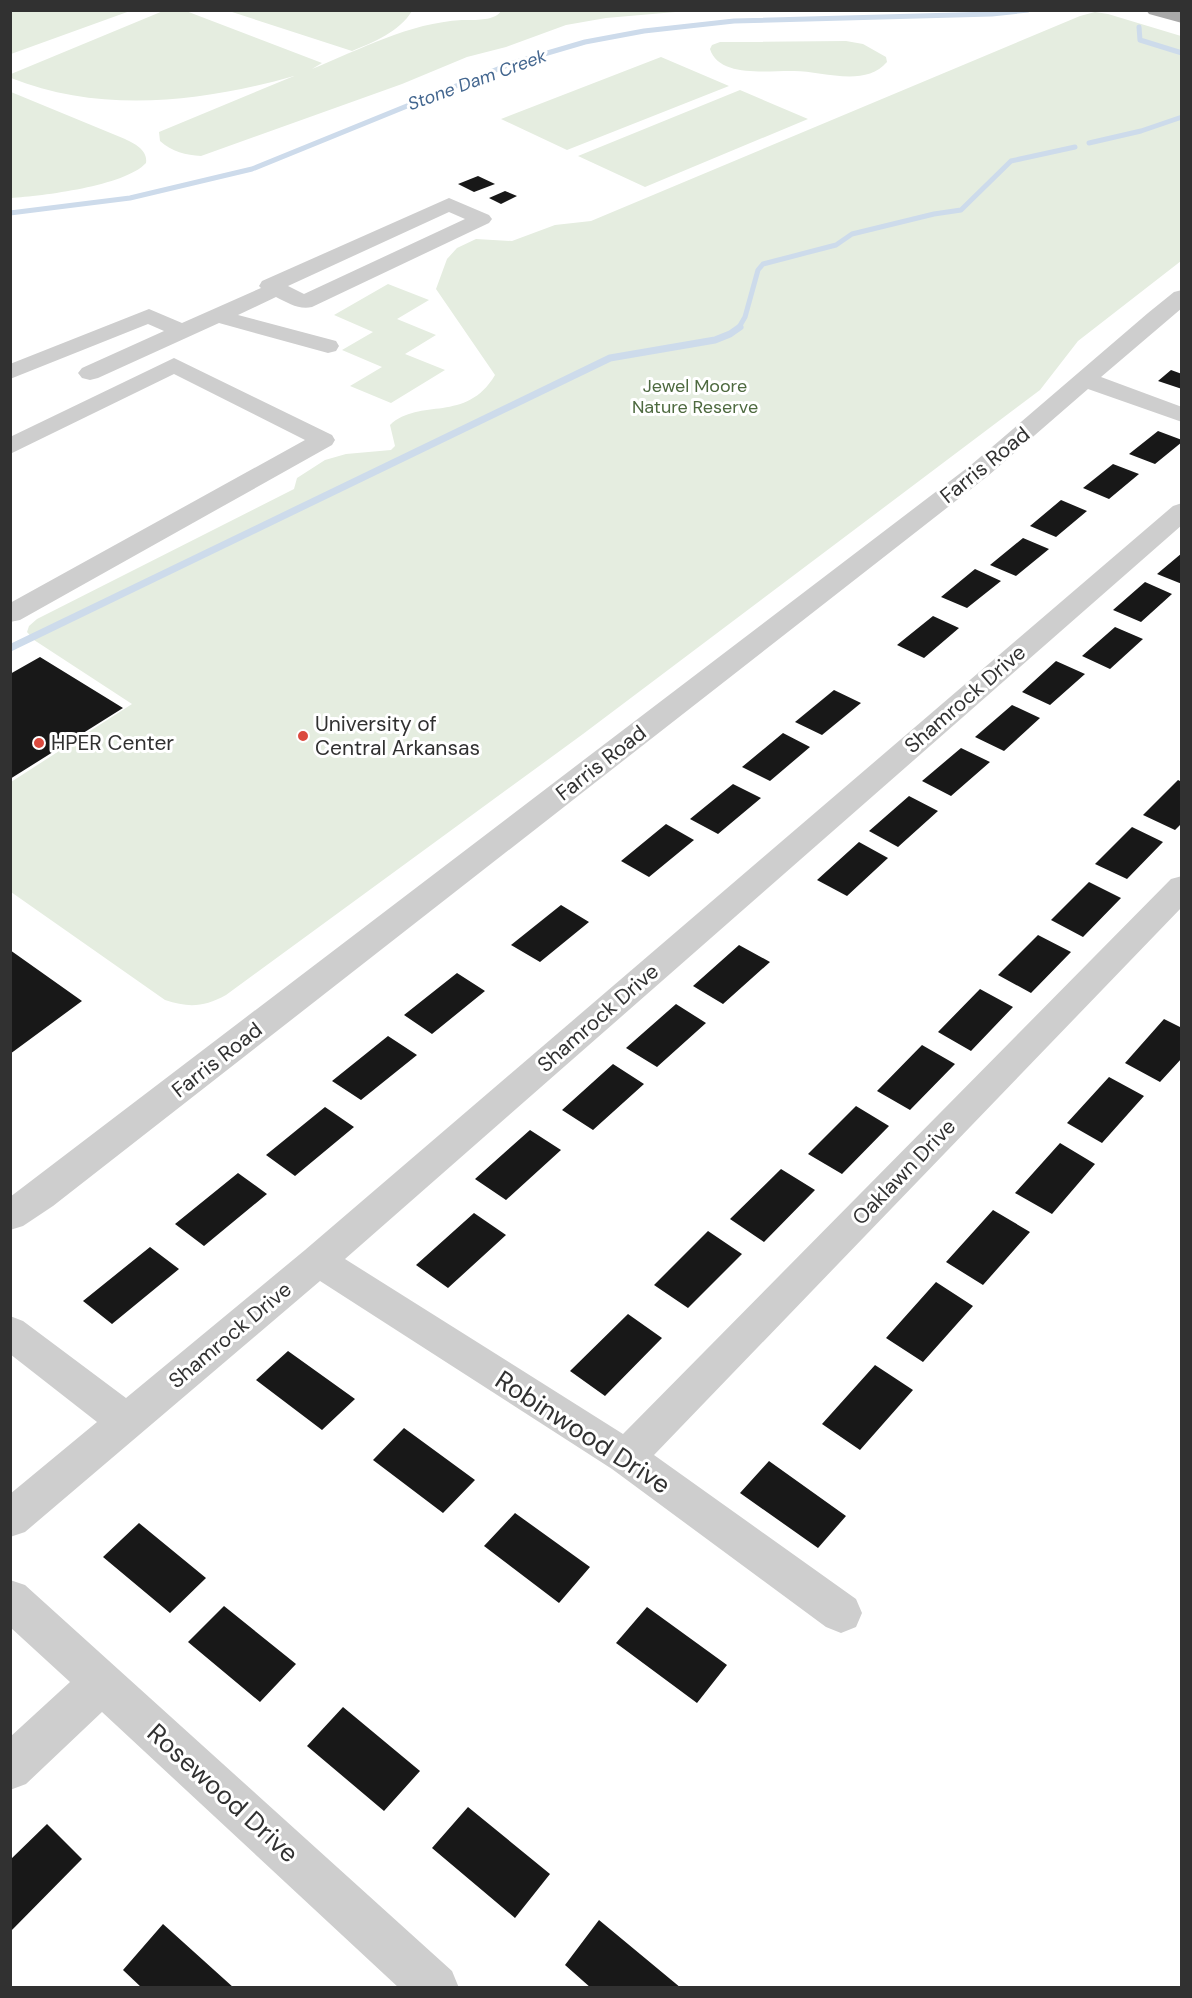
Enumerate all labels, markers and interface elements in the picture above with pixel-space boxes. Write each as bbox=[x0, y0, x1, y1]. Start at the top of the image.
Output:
water label: Stone Dam Creek bbox=[404, 43, 550, 116]
park label: Jewel Moore Nature Reserve bbox=[632, 374, 758, 419]
street label: Farris Road bbox=[934, 420, 1036, 510]
street label: Shamrock Drive bbox=[898, 638, 1032, 759]
place label: University of Central Arkansas bbox=[315, 710, 480, 762]
street label: Farris Road bbox=[550, 719, 652, 807]
place label: HPER Center bbox=[51, 729, 174, 757]
marker: University of Central Arkansas bbox=[296, 729, 310, 743]
marker: HPER Center bbox=[32, 736, 46, 750]
street label: Shamrock Drive bbox=[531, 957, 665, 1078]
street label: Farris Road bbox=[166, 1016, 268, 1104]
street label: Oaklawn Drive bbox=[846, 1113, 962, 1231]
street label: Shamrock Drive bbox=[163, 1275, 297, 1395]
street label: Robinwood Drive bbox=[489, 1363, 677, 1501]
street label: Rosewood Drive bbox=[140, 1716, 306, 1870]

